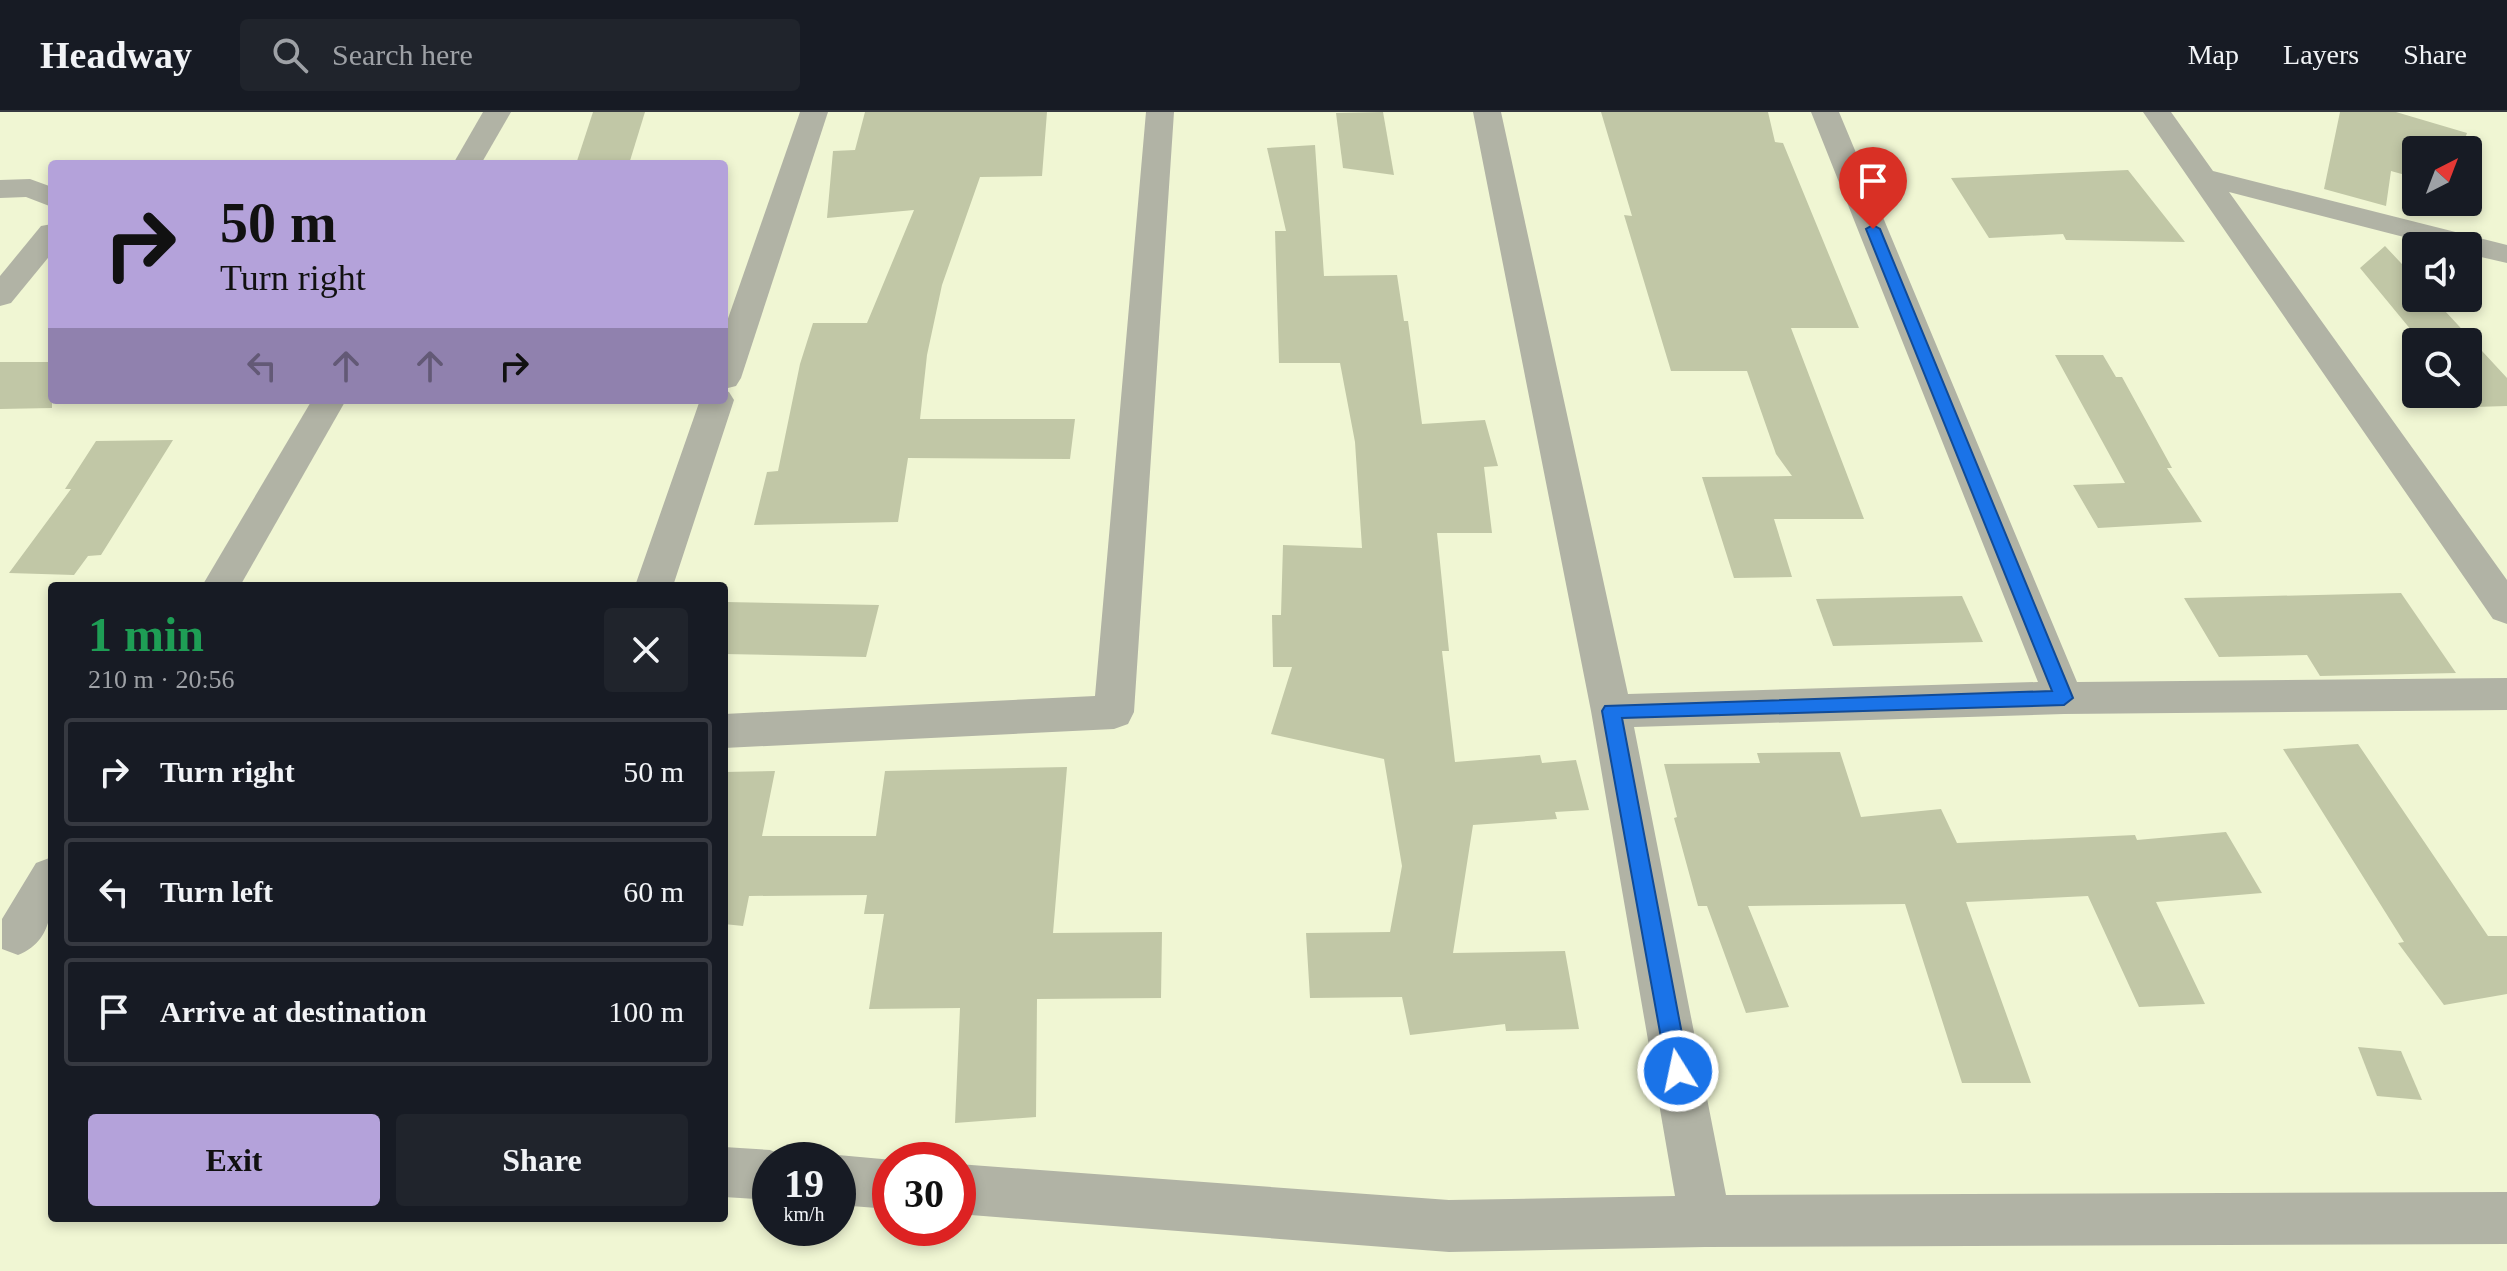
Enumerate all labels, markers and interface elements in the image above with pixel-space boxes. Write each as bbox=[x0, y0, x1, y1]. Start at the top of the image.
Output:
search box bbox=[240, 19, 800, 91]
icon: search bbox=[268, 33, 312, 77]
text: Headway bbox=[40, 34, 192, 76]
text: Search here bbox=[332, 38, 473, 71]
text: Map bbox=[2188, 39, 2239, 70]
text: Layers bbox=[2283, 39, 2359, 70]
text: Share bbox=[2403, 39, 2467, 70]
north arrow bbox=[2402, 136, 2482, 216]
map controls bbox=[2402, 136, 2482, 408]
pin bbox=[1839, 147, 1907, 229]
icon: arrive bbox=[1851, 159, 1895, 203]
icon: right bbox=[88, 192, 192, 296]
text: 50 m bbox=[220, 192, 337, 254]
button: sound bbox=[2402, 232, 2482, 312]
text: Turn right bbox=[220, 258, 366, 298]
button: search bbox=[2402, 328, 2482, 408]
icon: left bbox=[240, 344, 284, 388]
icon: ahead bbox=[324, 344, 368, 388]
icon: ahead bbox=[408, 344, 452, 388]
icon: right bbox=[492, 344, 536, 388]
text: 1 min bbox=[88, 608, 204, 661]
button: close bbox=[604, 608, 688, 692]
text: 210 m · 20:56 bbox=[88, 665, 235, 694]
icon: right bbox=[92, 750, 136, 794]
text: Turn right bbox=[160, 755, 295, 788]
text: 50 m bbox=[623, 755, 684, 788]
icon: left bbox=[92, 870, 136, 914]
text: Turn left bbox=[160, 875, 273, 908]
text: 60 m bbox=[623, 875, 684, 908]
icon: arrive bbox=[92, 990, 136, 1034]
text: Arrive at destination bbox=[160, 995, 427, 1028]
text: 100 m bbox=[608, 995, 684, 1028]
position arrow bbox=[1636, 1029, 1720, 1113]
button: Exit bbox=[88, 1114, 380, 1206]
button: Share bbox=[396, 1114, 688, 1206]
speed limit sign: 30 bbox=[872, 1142, 976, 1246]
text: 19 bbox=[784, 1161, 824, 1206]
text: km/h bbox=[783, 1203, 825, 1225]

